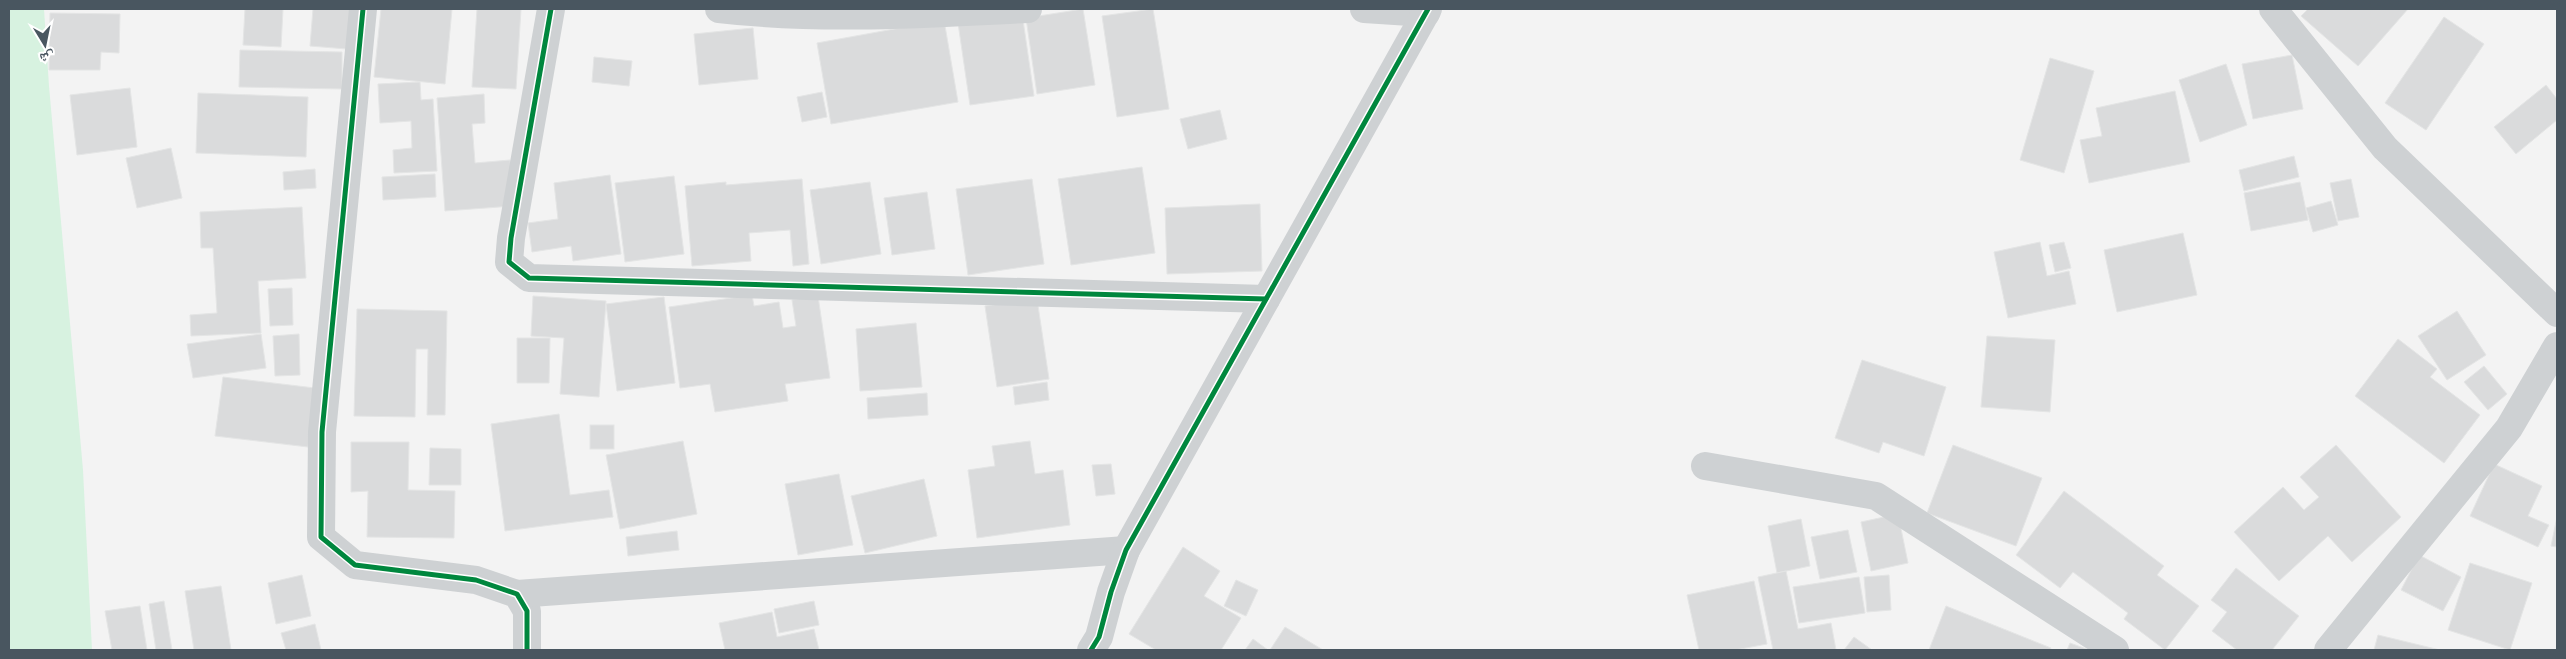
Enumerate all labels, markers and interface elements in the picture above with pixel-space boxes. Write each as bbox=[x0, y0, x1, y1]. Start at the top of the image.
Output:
north arrow bbox=[20, 20, 70, 70]
text: ش bbox=[38, 48, 56, 68]

